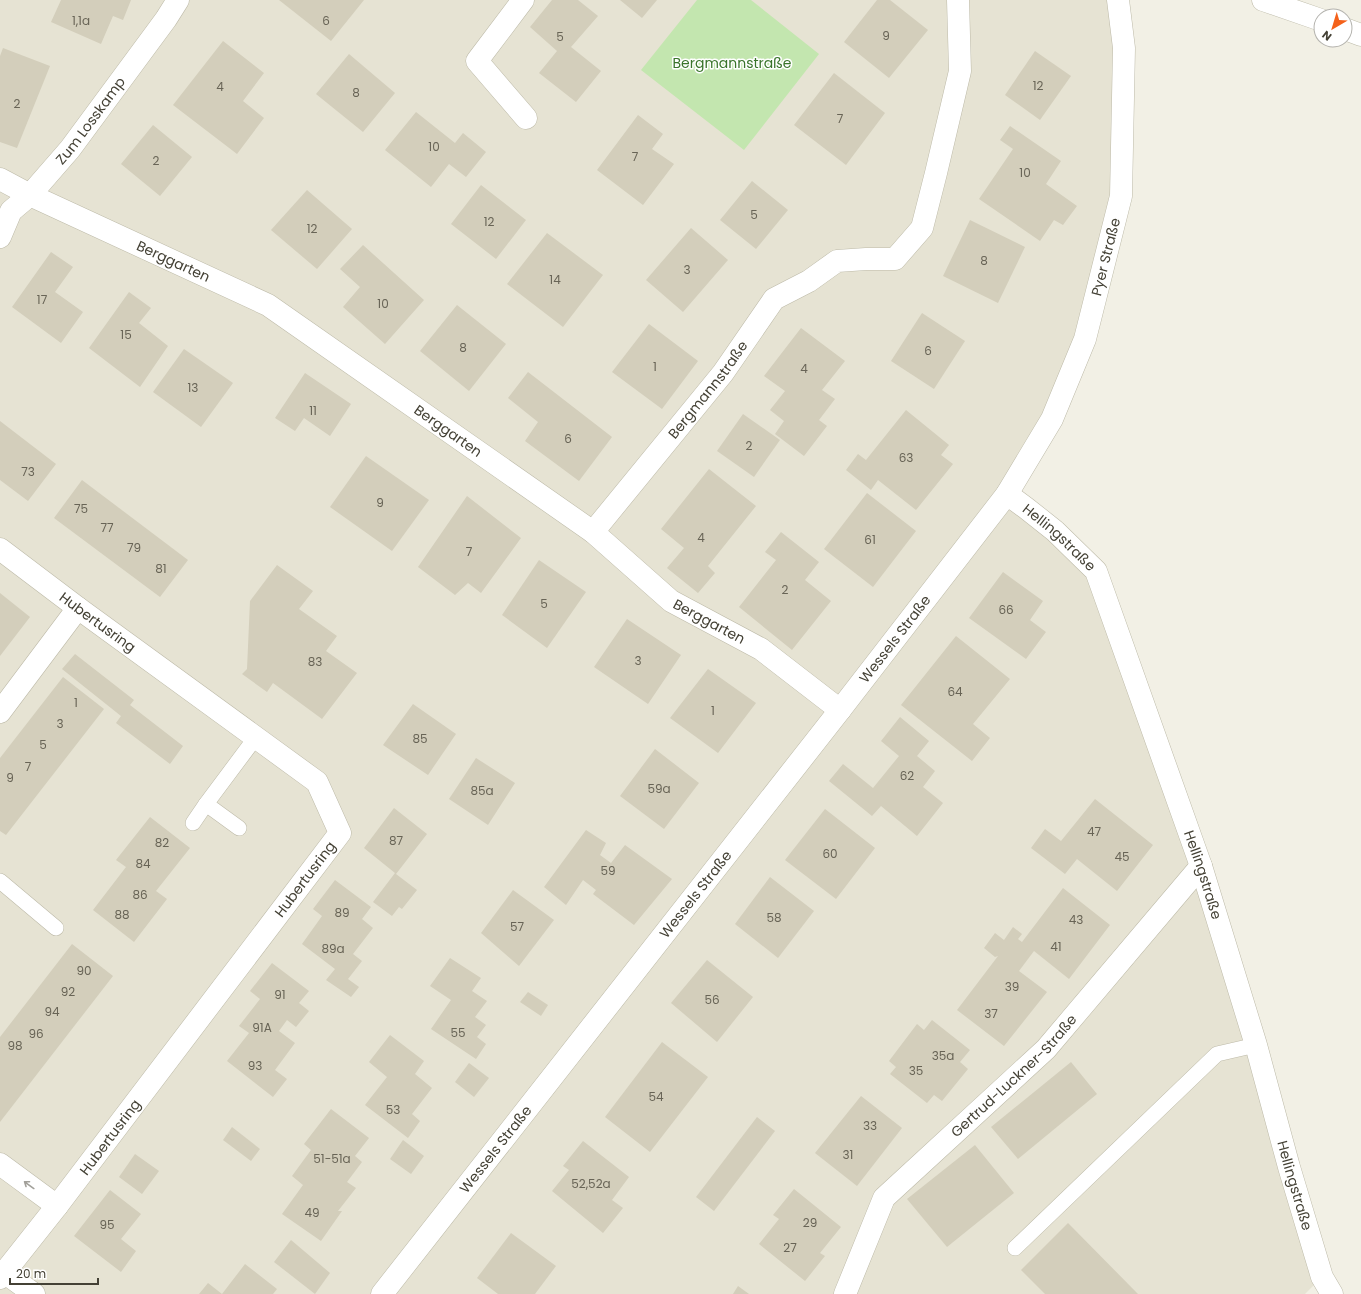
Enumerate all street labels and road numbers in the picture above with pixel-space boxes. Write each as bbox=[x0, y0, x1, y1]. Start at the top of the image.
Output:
street label: Zum Losskamp bbox=[51, 73, 130, 169]
street label: Pyer Straße bbox=[1086, 215, 1125, 298]
street label: Berggarten bbox=[133, 236, 213, 287]
street label: Bergmannstraße bbox=[663, 336, 753, 443]
street label: Berggarten bbox=[410, 400, 486, 462]
street label: Hellingstraße bbox=[1018, 499, 1101, 576]
street label: Hubertusring bbox=[55, 587, 140, 657]
street label: Wessels Straße bbox=[854, 590, 936, 687]
street label: Berggarten bbox=[670, 594, 749, 649]
street label: Hellingstraße bbox=[1179, 828, 1227, 922]
street label: Hubertusring bbox=[270, 837, 340, 921]
street label: Wessels Straße bbox=[655, 846, 736, 942]
street label: Gertrud-Luckner-Straße bbox=[946, 1010, 1081, 1142]
street label: Hubertusring bbox=[75, 1095, 145, 1179]
street label: Wessels Straße bbox=[455, 1101, 536, 1197]
street label: Hellingstraße bbox=[1272, 1138, 1318, 1233]

